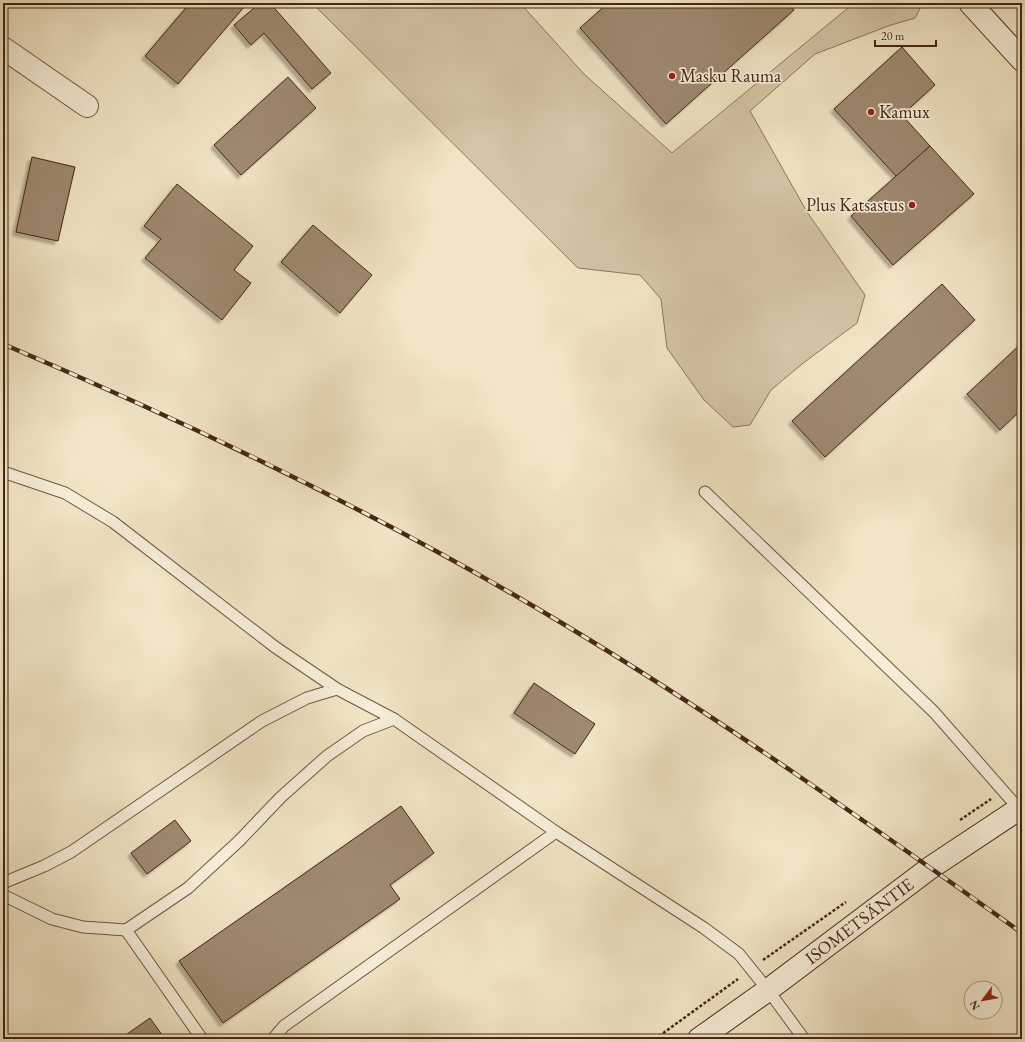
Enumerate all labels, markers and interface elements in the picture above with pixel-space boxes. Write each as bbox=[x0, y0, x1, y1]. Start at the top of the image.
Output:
scale bar bbox=[875, 22, 936, 48]
text: 20 m bbox=[881, 28, 905, 44]
place label: Masku Rauma bbox=[680, 64, 782, 87]
marker: Masku Rauma bbox=[667, 71, 677, 81]
place label: Kamux bbox=[879, 100, 930, 123]
marker: Kamux bbox=[866, 107, 876, 117]
place label: Plus Katsastus bbox=[806, 193, 904, 216]
marker: Plus Katsastus bbox=[907, 200, 917, 210]
street label: ISOMETSÄNTIE bbox=[800, 872, 918, 969]
north arrow bbox=[963, 980, 1003, 1020]
text: N bbox=[966, 998, 983, 1013]

